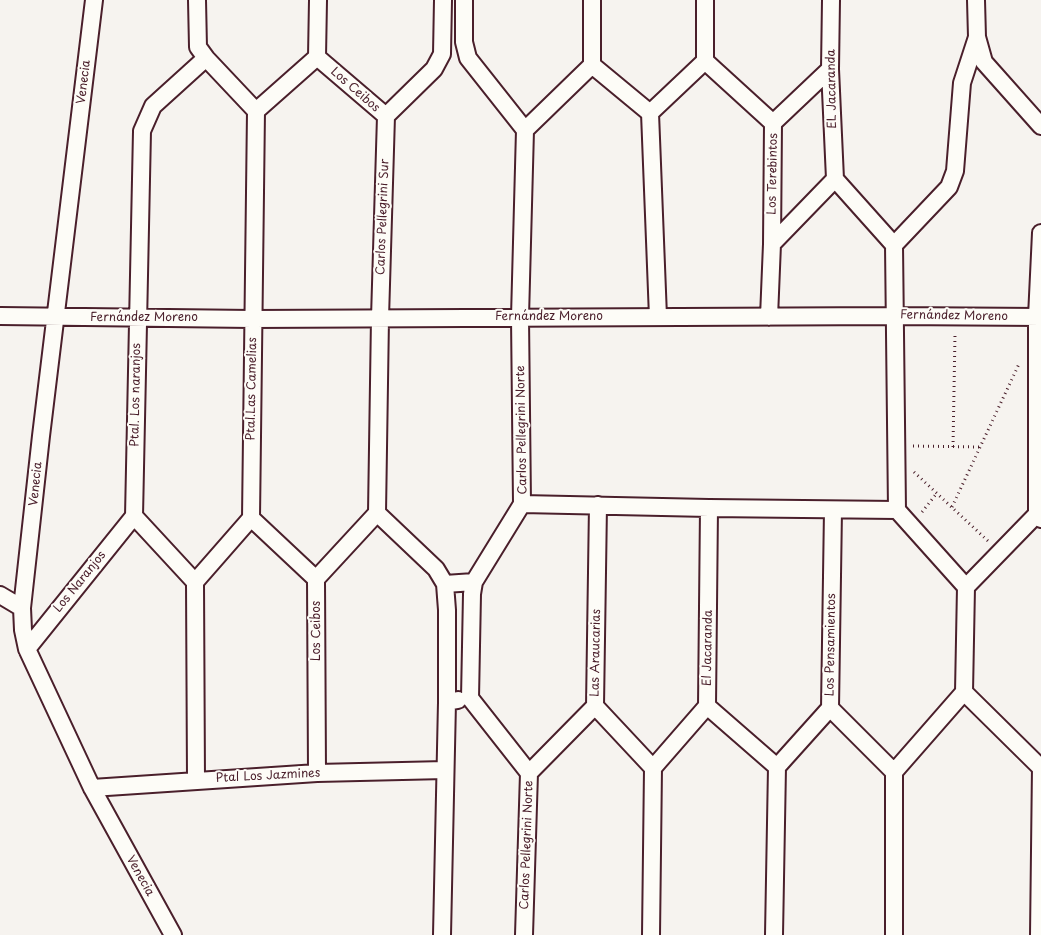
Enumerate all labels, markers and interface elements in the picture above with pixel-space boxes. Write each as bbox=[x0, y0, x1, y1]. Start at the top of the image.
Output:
street label: EL Jacaranda bbox=[824, 49, 840, 129]
street label: Venecia bbox=[74, 59, 94, 105]
street label: Los Ceibos bbox=[327, 65, 383, 115]
street label: Los Terebintos bbox=[765, 133, 781, 215]
street label: Carlos Pellegrini Sur bbox=[374, 159, 392, 275]
street label: Fernández Moreno bbox=[900, 308, 1008, 324]
street label: Fernández Moreno bbox=[495, 310, 603, 324]
street label: Fernández Moreno bbox=[90, 311, 198, 325]
street label: Ptal.Las Camelias bbox=[244, 337, 260, 441]
street label: Ptal. Los naranjos bbox=[128, 343, 144, 447]
street label: Carlos Pellegrini Norte bbox=[514, 365, 530, 495]
street label: Venecia bbox=[27, 461, 45, 507]
street label: Los Naranjos bbox=[51, 548, 109, 616]
street label: Los Pensamientos bbox=[823, 593, 839, 697]
street label: Los Ceibos bbox=[310, 601, 324, 661]
street label: Las Araucarias bbox=[588, 609, 604, 697]
street label: El Jacaranda bbox=[700, 610, 716, 686]
street label: Ptal Los Jazmines bbox=[215, 766, 321, 786]
street label: Carlos Pellegrini Norte bbox=[518, 780, 536, 910]
street label: Venecia bbox=[123, 853, 157, 899]

